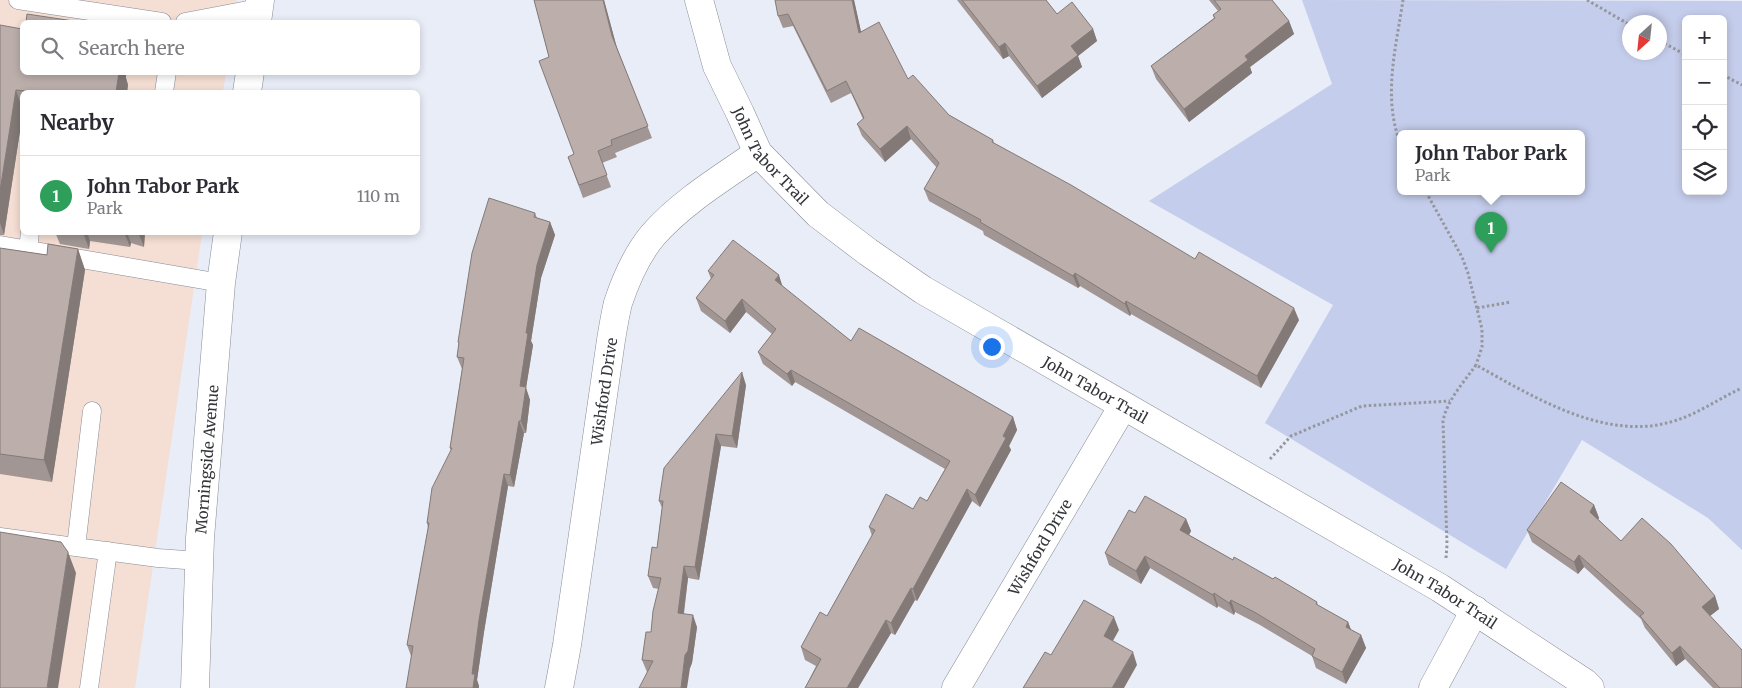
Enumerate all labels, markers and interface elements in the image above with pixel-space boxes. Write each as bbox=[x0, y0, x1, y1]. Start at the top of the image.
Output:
north arrow bbox=[1622, 15, 1667, 60]
map controls bbox=[1682, 15, 1727, 195]
button: + bbox=[1682, 15, 1727, 60]
search box bbox=[20, 20, 420, 75]
icon: search bbox=[38, 34, 66, 62]
text: Search here bbox=[78, 36, 185, 60]
button: − bbox=[1682, 60, 1727, 105]
street label: John Tabor Trail bbox=[728, 103, 813, 209]
button: locate bbox=[1682, 105, 1727, 150]
text: Nearby bbox=[40, 109, 114, 136]
popup bbox=[1397, 130, 1585, 195]
text: John Tabor Park bbox=[1415, 141, 1567, 165]
button: layers bbox=[1682, 150, 1727, 195]
text: Park bbox=[1415, 165, 1450, 185]
text: John Tabor Park bbox=[87, 174, 239, 198]
text: 1 bbox=[52, 186, 60, 206]
text: 110 m bbox=[357, 186, 400, 206]
text: Park bbox=[87, 198, 123, 218]
pin: 1 bbox=[1475, 212, 1507, 253]
your location bbox=[979, 334, 1005, 360]
street label: Wishford Drive bbox=[586, 336, 621, 448]
street label: John Tabor Trail bbox=[1039, 351, 1152, 427]
street label: Morningside Avenue bbox=[191, 384, 222, 534]
street label: Wishford Drive bbox=[1003, 495, 1076, 599]
street label: John Tabor Trail bbox=[1390, 553, 1501, 633]

